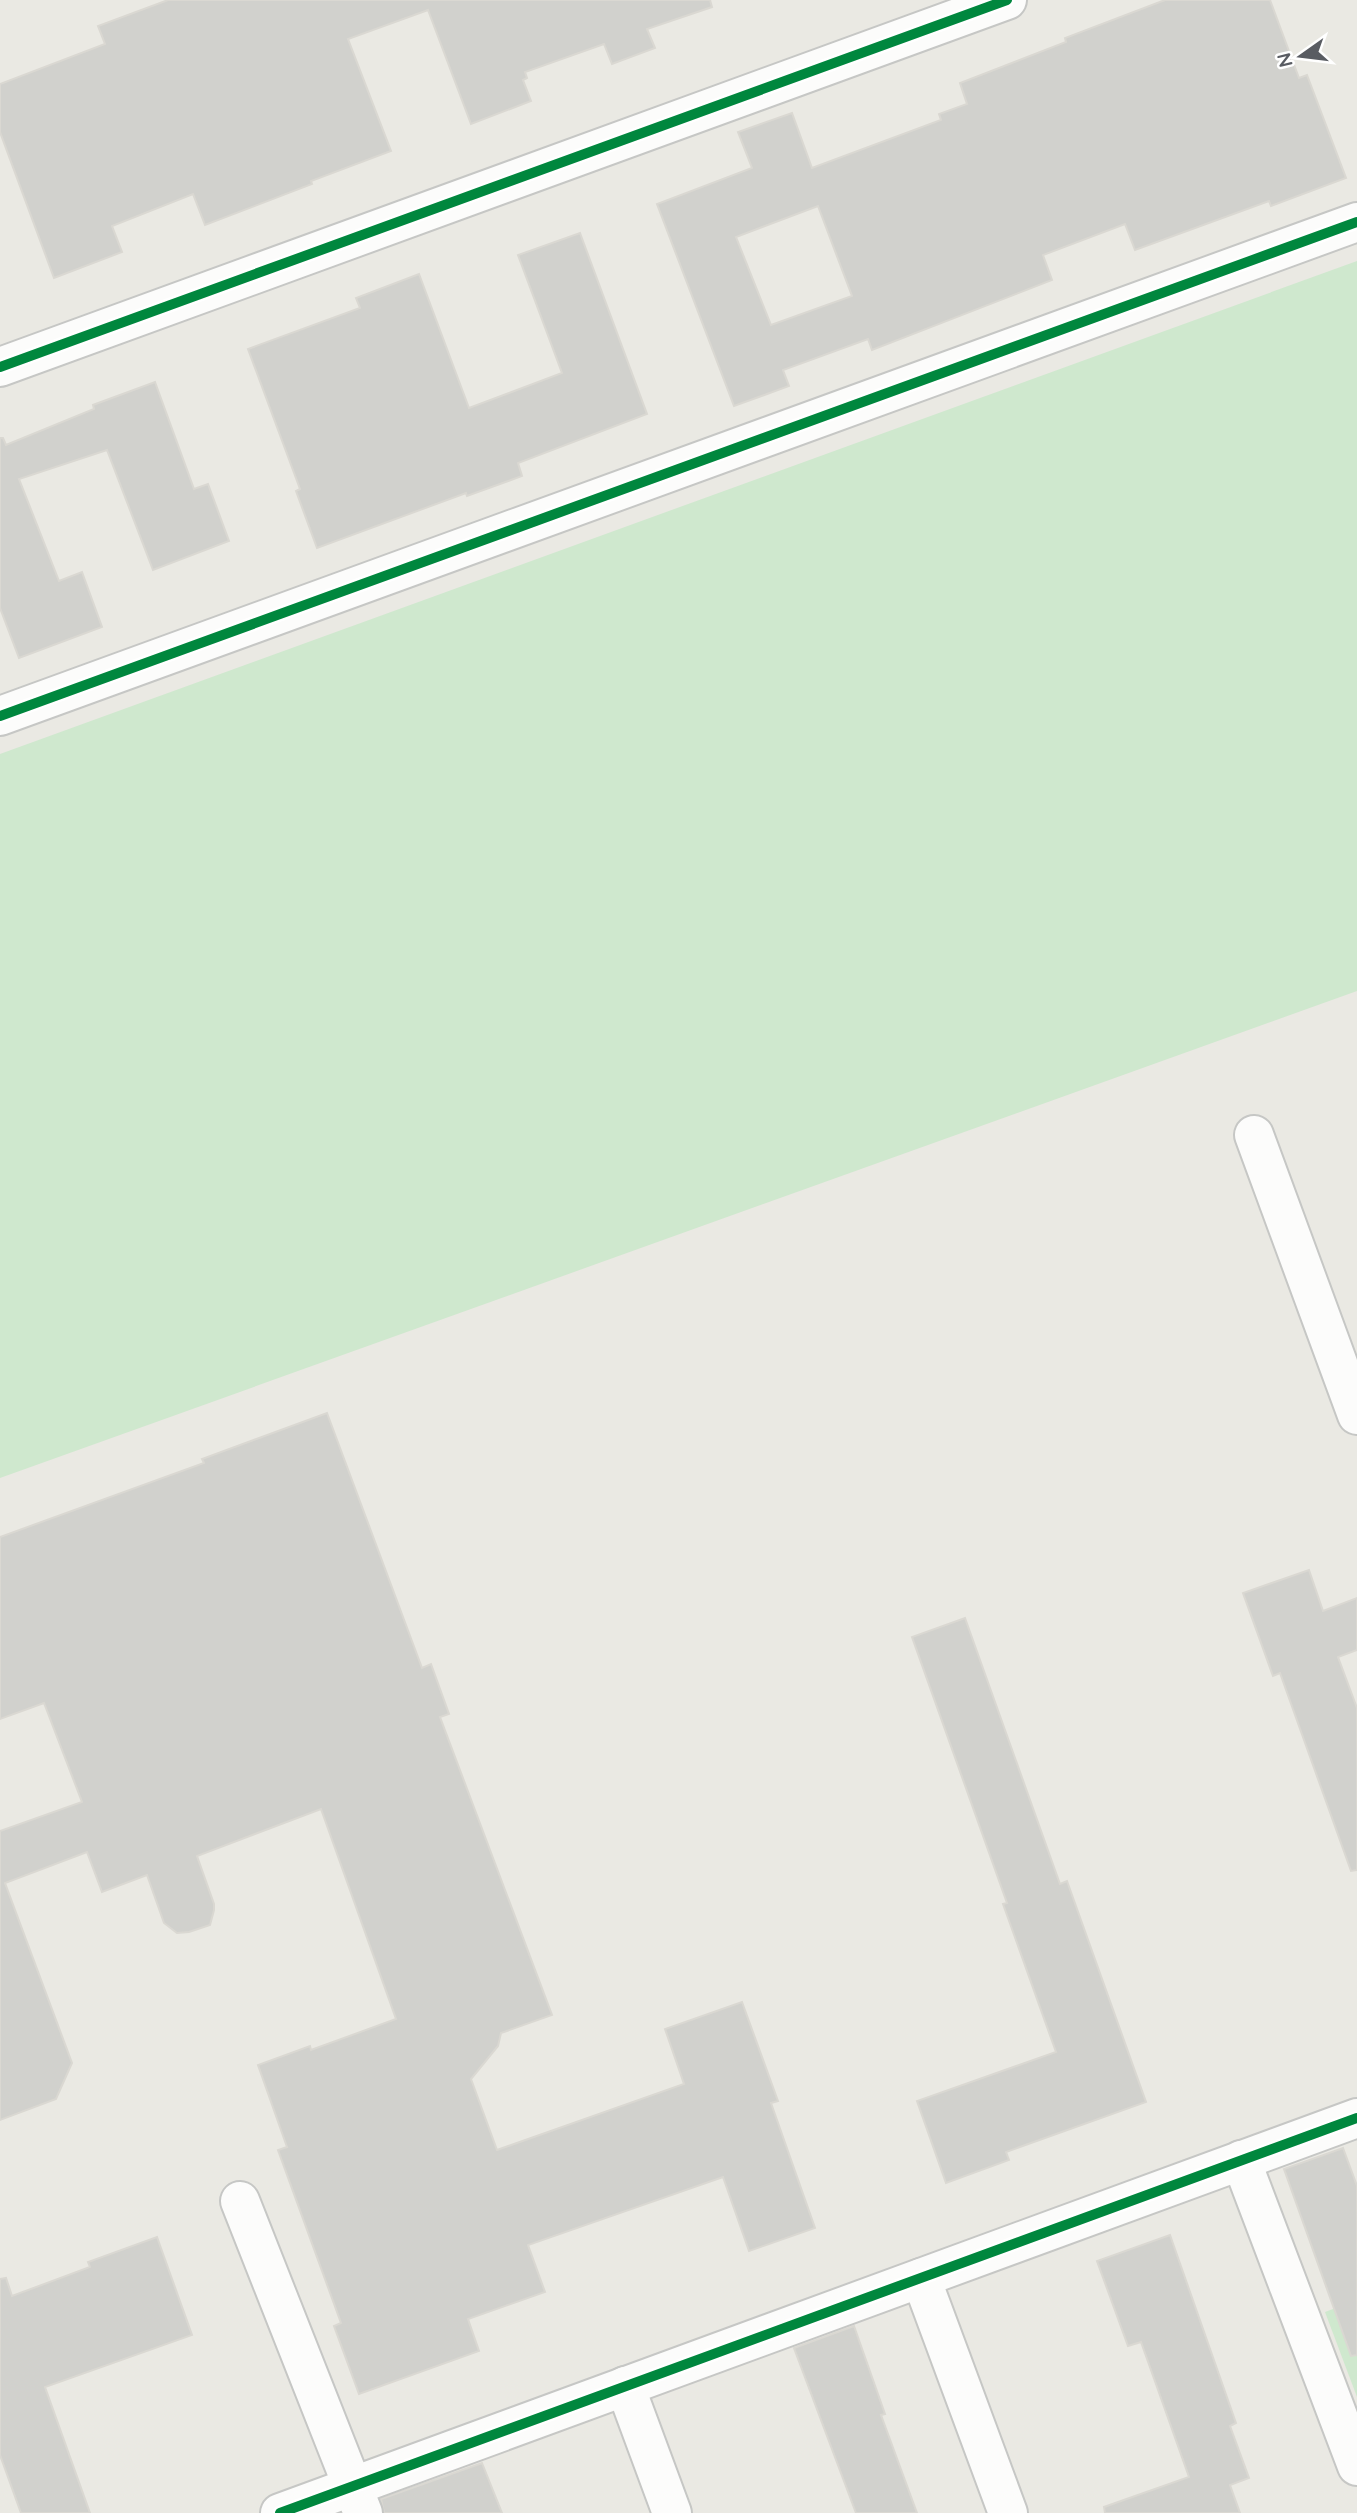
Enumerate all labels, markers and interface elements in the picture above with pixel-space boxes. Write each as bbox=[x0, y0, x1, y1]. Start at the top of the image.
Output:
north arrow bbox=[1266, 21, 1336, 91]
text: N bbox=[1271, 50, 1298, 70]

